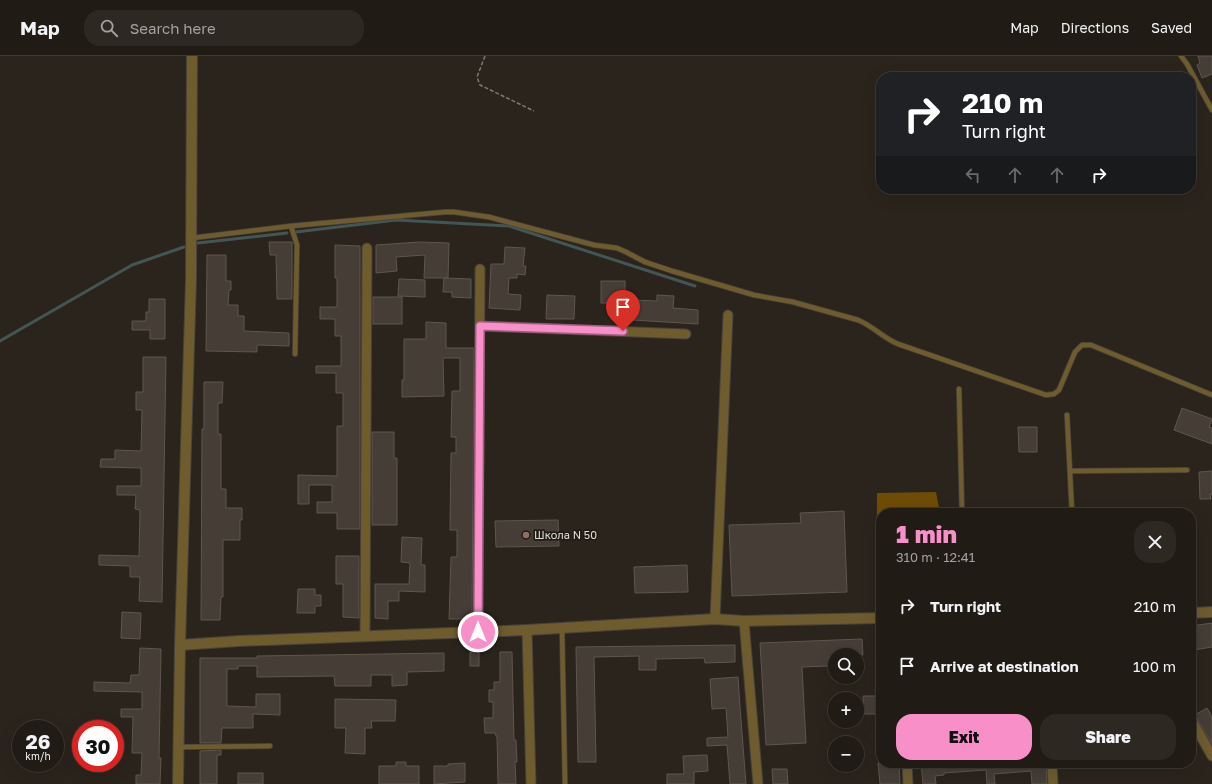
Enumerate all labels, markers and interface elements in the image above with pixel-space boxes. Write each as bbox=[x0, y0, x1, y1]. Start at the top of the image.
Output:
search box bbox=[84, 10, 364, 46]
text: Map bbox=[20, 16, 60, 39]
icon: search bbox=[98, 17, 120, 39]
text: Search here bbox=[130, 19, 216, 37]
text: Map bbox=[1010, 19, 1039, 36]
text: Directions bbox=[1061, 19, 1129, 36]
text: Saved bbox=[1151, 19, 1192, 36]
text: 210 m bbox=[962, 86, 1043, 119]
icon: right bbox=[896, 88, 948, 140]
text: Turn right bbox=[962, 120, 1046, 142]
icon: left bbox=[962, 164, 984, 186]
icon: ahead bbox=[1004, 164, 1026, 186]
icon: ahead bbox=[1046, 164, 1068, 186]
icon: right bbox=[1088, 164, 1110, 186]
pin bbox=[606, 290, 640, 331]
icon: arrive bbox=[612, 296, 634, 318]
text: 1 min bbox=[896, 519, 957, 548]
button: close bbox=[1134, 521, 1176, 563]
place label: Школа N 50 bbox=[534, 528, 597, 541]
marker: Школа N 50 bbox=[521, 530, 531, 540]
text: 310 m · 12:41 bbox=[896, 549, 975, 565]
icon: right bbox=[896, 595, 918, 617]
text: Turn right bbox=[930, 597, 1001, 615]
text: 210 m bbox=[1134, 597, 1176, 615]
position arrow bbox=[457, 611, 499, 653]
map controls bbox=[828, 648, 864, 772]
button: search bbox=[828, 648, 864, 684]
icon: arrive bbox=[896, 655, 918, 677]
text: Arrive at destination bbox=[930, 657, 1079, 675]
text: 100 m bbox=[1133, 657, 1176, 675]
button: + bbox=[828, 692, 864, 728]
button: Exit bbox=[896, 714, 1032, 760]
button: Share bbox=[1040, 714, 1176, 760]
speed limit sign: 30 bbox=[72, 720, 124, 772]
text: 26 bbox=[26, 729, 50, 753]
button: − bbox=[828, 736, 864, 772]
text: km/h bbox=[25, 750, 51, 762]

